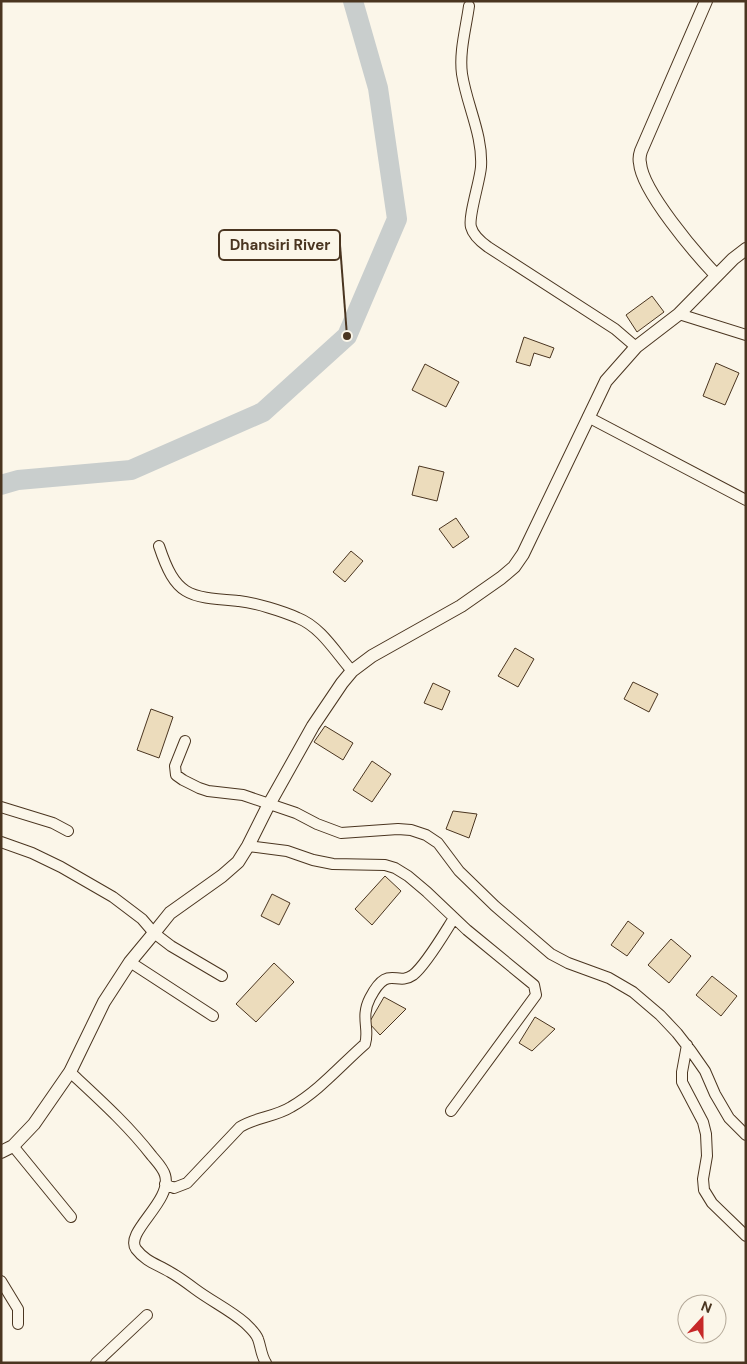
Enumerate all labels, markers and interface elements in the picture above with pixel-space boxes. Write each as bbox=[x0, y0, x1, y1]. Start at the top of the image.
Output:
callout: Dhansiri River bbox=[219, 230, 340, 260]
text: Dhansiri River bbox=[230, 235, 330, 255]
north arrow bbox=[677, 1294, 727, 1344]
text: N bbox=[699, 1297, 715, 1317]

